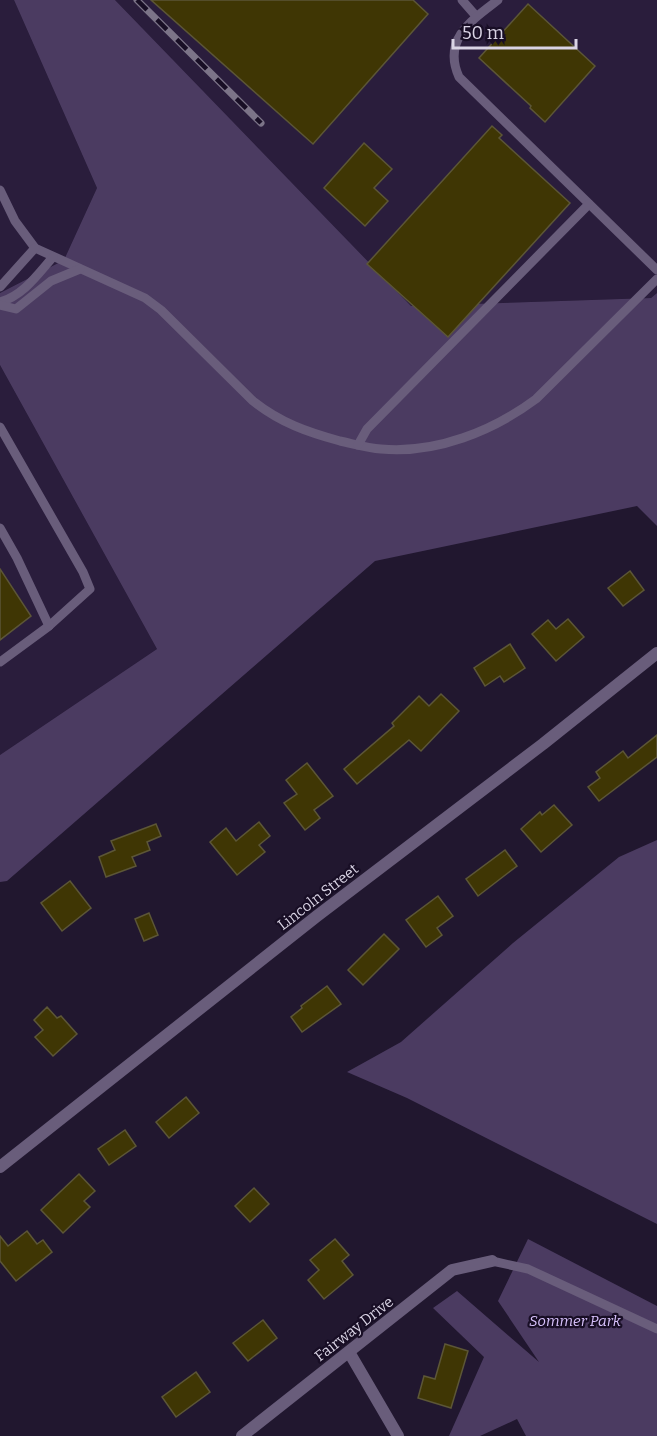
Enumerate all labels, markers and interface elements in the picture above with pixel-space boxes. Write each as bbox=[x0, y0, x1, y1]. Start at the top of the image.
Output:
scale bar bbox=[453, 12, 576, 50]
text: 50 m bbox=[462, 22, 504, 44]
street label: Lincoln Street bbox=[274, 860, 362, 934]
street label: Fairway Drive bbox=[311, 1293, 397, 1365]
park label: Sommer Park bbox=[529, 1312, 622, 1330]

